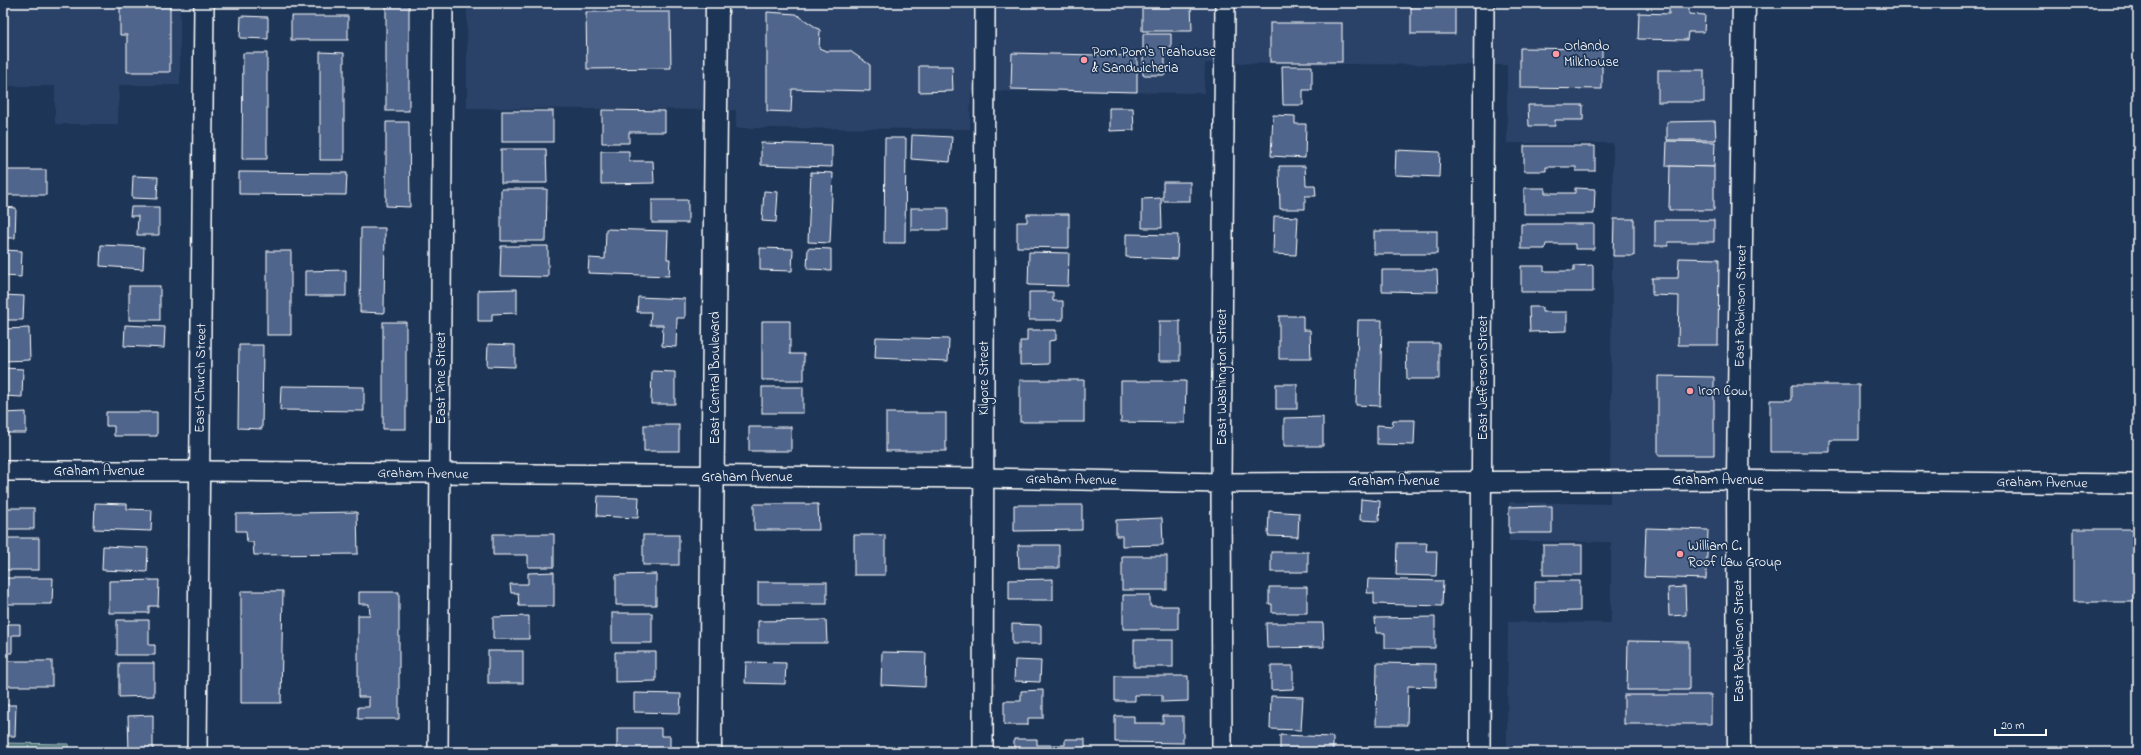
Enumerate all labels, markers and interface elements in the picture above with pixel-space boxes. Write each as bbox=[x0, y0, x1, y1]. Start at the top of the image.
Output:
place label: Orlando Milkhouse bbox=[1564, 36, 1620, 73]
place label: Pom Pom's Teahouse & Sandwicheria bbox=[1092, 42, 1216, 79]
marker: Orlando Milkhouse bbox=[1551, 49, 1561, 59]
marker: Pom Pom's Teahouse & Sandwicheria bbox=[1079, 55, 1089, 65]
street label: East Robinson Street bbox=[1729, 244, 1753, 368]
street label: East Washington Street bbox=[1212, 308, 1234, 445]
street label: East Central Boulevard bbox=[705, 311, 726, 445]
street label: East Jefferson Street bbox=[1473, 315, 1494, 441]
street label: East Church Street bbox=[190, 323, 212, 433]
street label: East Pine Street bbox=[431, 331, 452, 425]
street label: Kilgore Street bbox=[974, 340, 996, 415]
place label: Iron Cow bbox=[1698, 381, 1747, 402]
marker: Iron Cow bbox=[1685, 386, 1695, 396]
street label: Graham Avenue bbox=[53, 461, 145, 482]
street label: Graham Avenue bbox=[377, 463, 469, 485]
street label: Graham Avenue bbox=[701, 467, 793, 488]
street label: Graham Avenue bbox=[1025, 469, 1117, 491]
street label: Graham Avenue bbox=[1672, 470, 1764, 491]
street label: Graham Avenue bbox=[1348, 471, 1440, 492]
street label: Graham Avenue bbox=[1996, 472, 2088, 494]
place label: William C. Roof Law Group bbox=[1688, 536, 1782, 573]
marker: William C. Roof Law Group bbox=[1675, 549, 1685, 559]
street label: East Robinson Street bbox=[1729, 579, 1750, 702]
scale bar bbox=[1995, 711, 2046, 737]
text: 20 m bbox=[2001, 717, 2024, 735]

